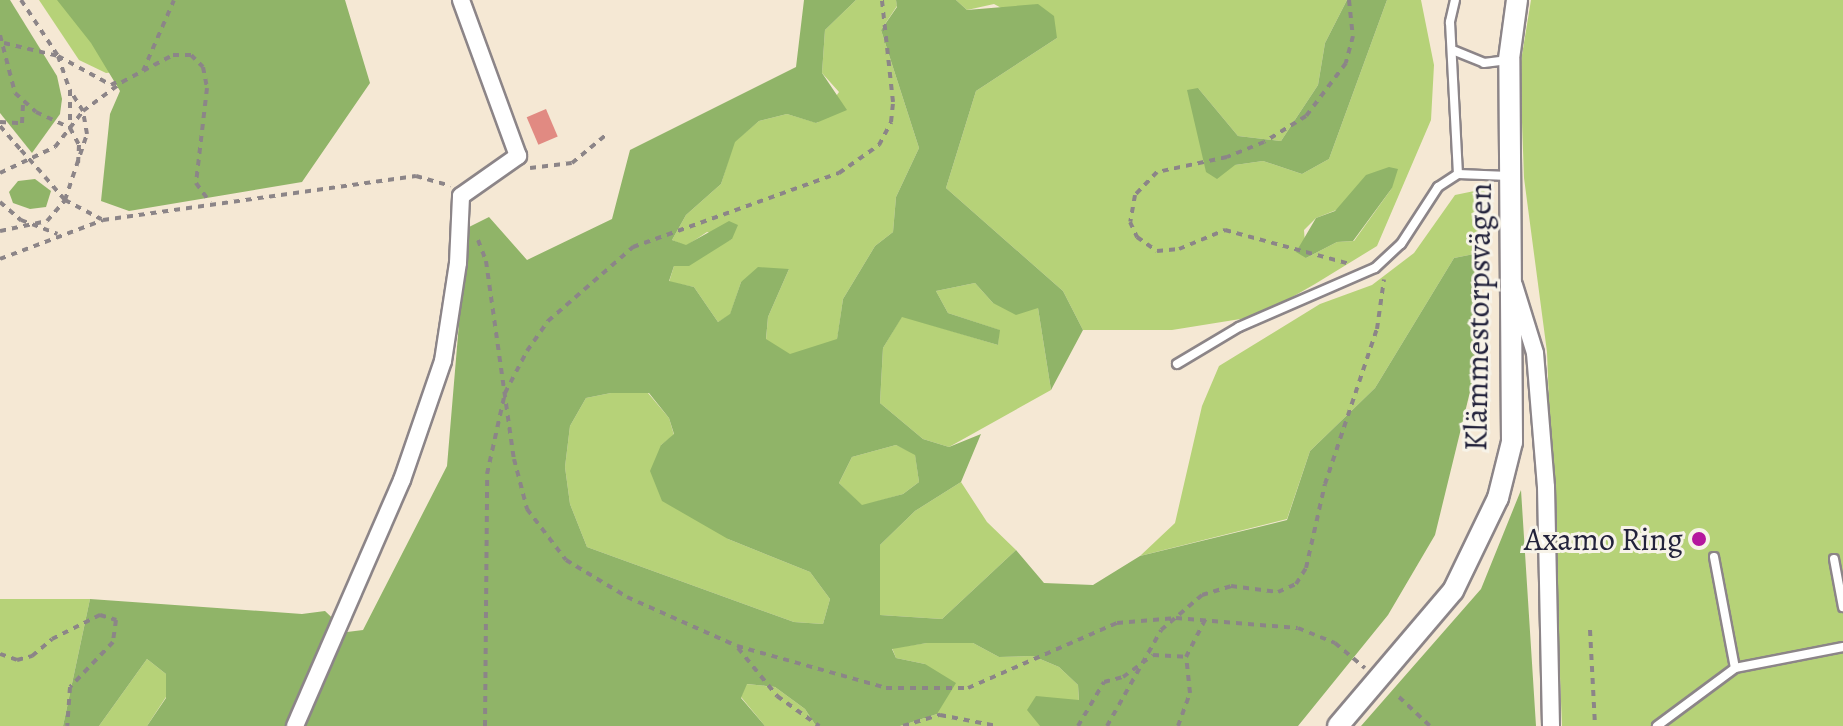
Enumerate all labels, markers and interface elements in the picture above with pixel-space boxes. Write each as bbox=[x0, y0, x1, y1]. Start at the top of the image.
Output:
street label: Klämmestorpsvägen bbox=[1456, 183, 1500, 451]
place label: Axamo Ring bbox=[1524, 520, 1683, 558]
marker: Axamo Ring bbox=[1690, 530, 1708, 548]

